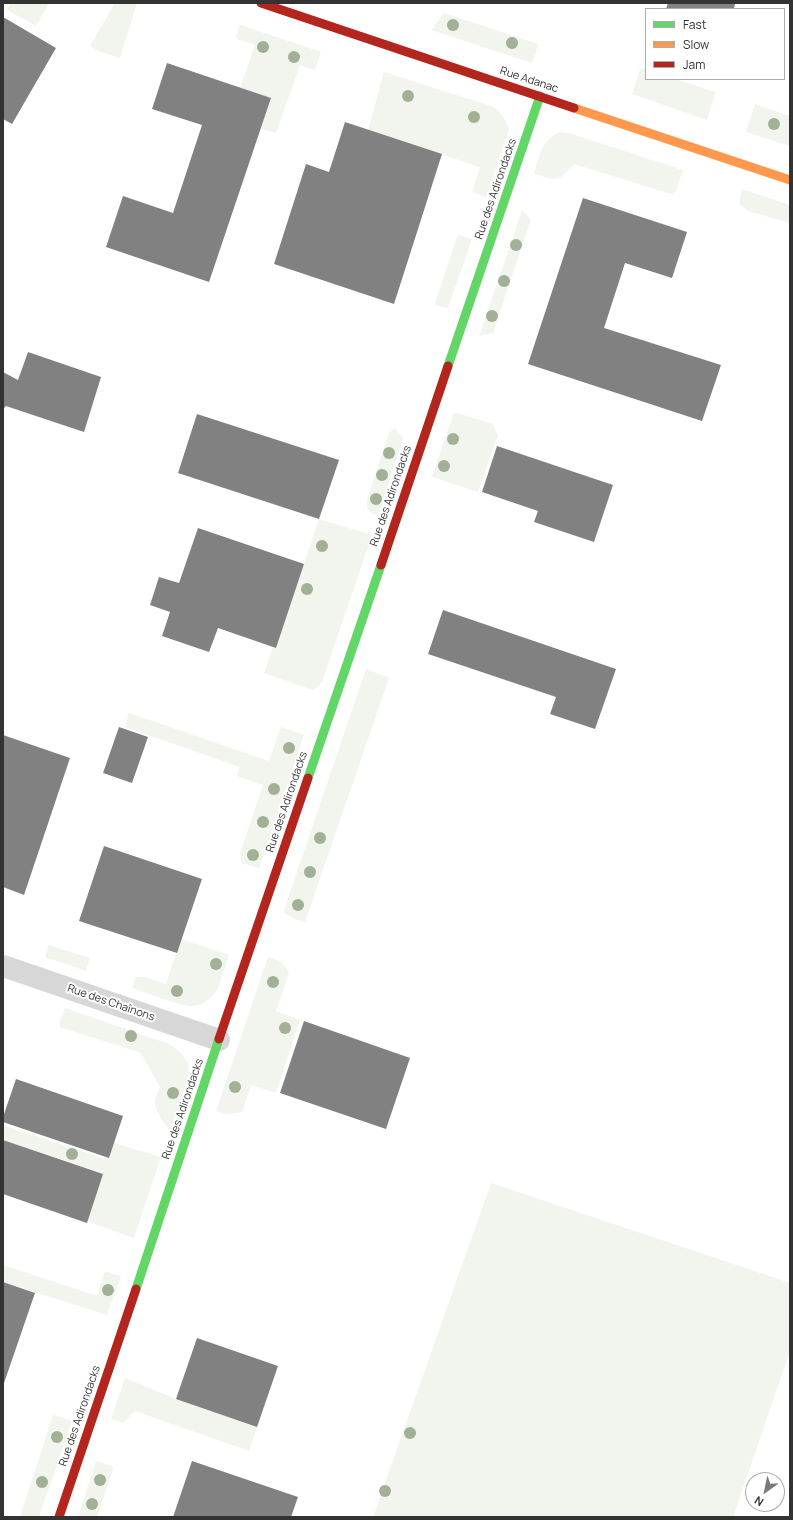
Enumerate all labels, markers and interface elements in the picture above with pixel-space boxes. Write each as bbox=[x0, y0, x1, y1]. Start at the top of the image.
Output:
legend bbox=[645, 8, 785, 80]
text: Fast bbox=[683, 16, 707, 33]
text: Slow bbox=[683, 36, 709, 53]
text: Jam bbox=[683, 56, 705, 73]
street label: Rue Adanac bbox=[498, 64, 560, 96]
street label: Rue des Adirondacks bbox=[473, 137, 519, 241]
street label: Rue des Adirondacks bbox=[368, 444, 414, 548]
street label: Rue des Adirondacks bbox=[264, 750, 310, 854]
street label: Rue des Chaînons bbox=[66, 982, 156, 1024]
street label: Rue des Adirondacks bbox=[160, 1057, 206, 1161]
street label: Rue des Adirondacks bbox=[57, 1364, 103, 1468]
north arrow bbox=[745, 1472, 785, 1512]
text: N bbox=[751, 1493, 766, 1510]

